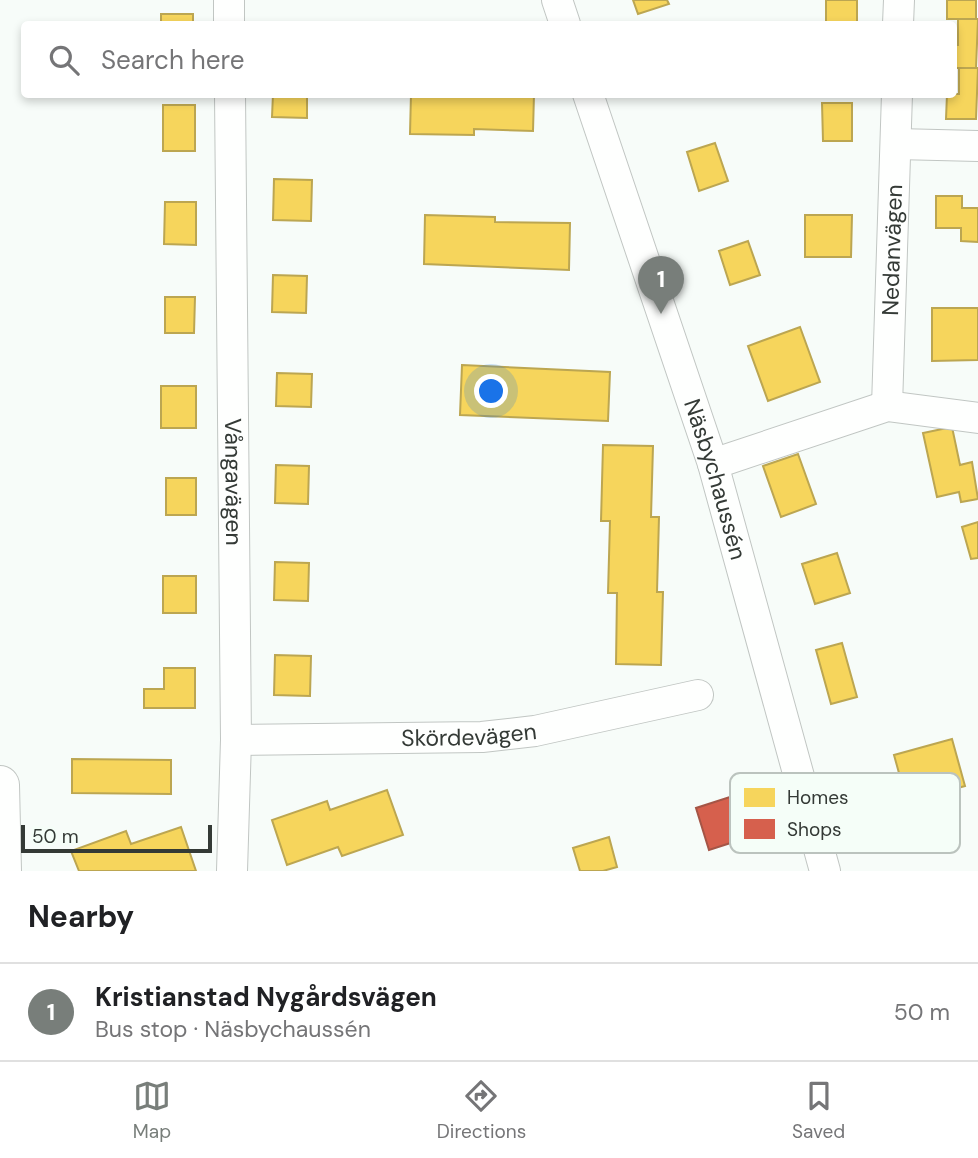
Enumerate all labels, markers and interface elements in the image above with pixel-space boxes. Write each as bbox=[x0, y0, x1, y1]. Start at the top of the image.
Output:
search box bbox=[21, 21, 957, 98]
icon: search bbox=[45, 41, 83, 79]
text: Search here bbox=[101, 43, 244, 77]
street label: Nedanvägen bbox=[875, 184, 909, 316]
pin: 1 bbox=[638, 256, 684, 314]
your location bbox=[474, 374, 508, 408]
street label: Näsbychaussén bbox=[677, 395, 754, 563]
street label: Vångavägen bbox=[218, 418, 249, 546]
street label: Skördevägen bbox=[401, 716, 538, 753]
legend bbox=[730, 773, 960, 853]
text: Homes bbox=[787, 785, 848, 810]
text: Shops bbox=[787, 817, 842, 842]
scale bar bbox=[21, 822, 212, 854]
text: 50 m bbox=[32, 824, 79, 849]
text: Nearby bbox=[28, 897, 134, 936]
text: Kristianstad Nygårdsvägen bbox=[95, 980, 437, 1014]
text: 1 bbox=[47, 997, 55, 1027]
text: 50 m bbox=[894, 997, 950, 1027]
text: Bus stop · Näsbychaussén bbox=[95, 1014, 371, 1044]
tab: Map bbox=[133, 1077, 171, 1144]
tab: Directions bbox=[437, 1077, 526, 1144]
tab: Saved bbox=[792, 1077, 845, 1144]

